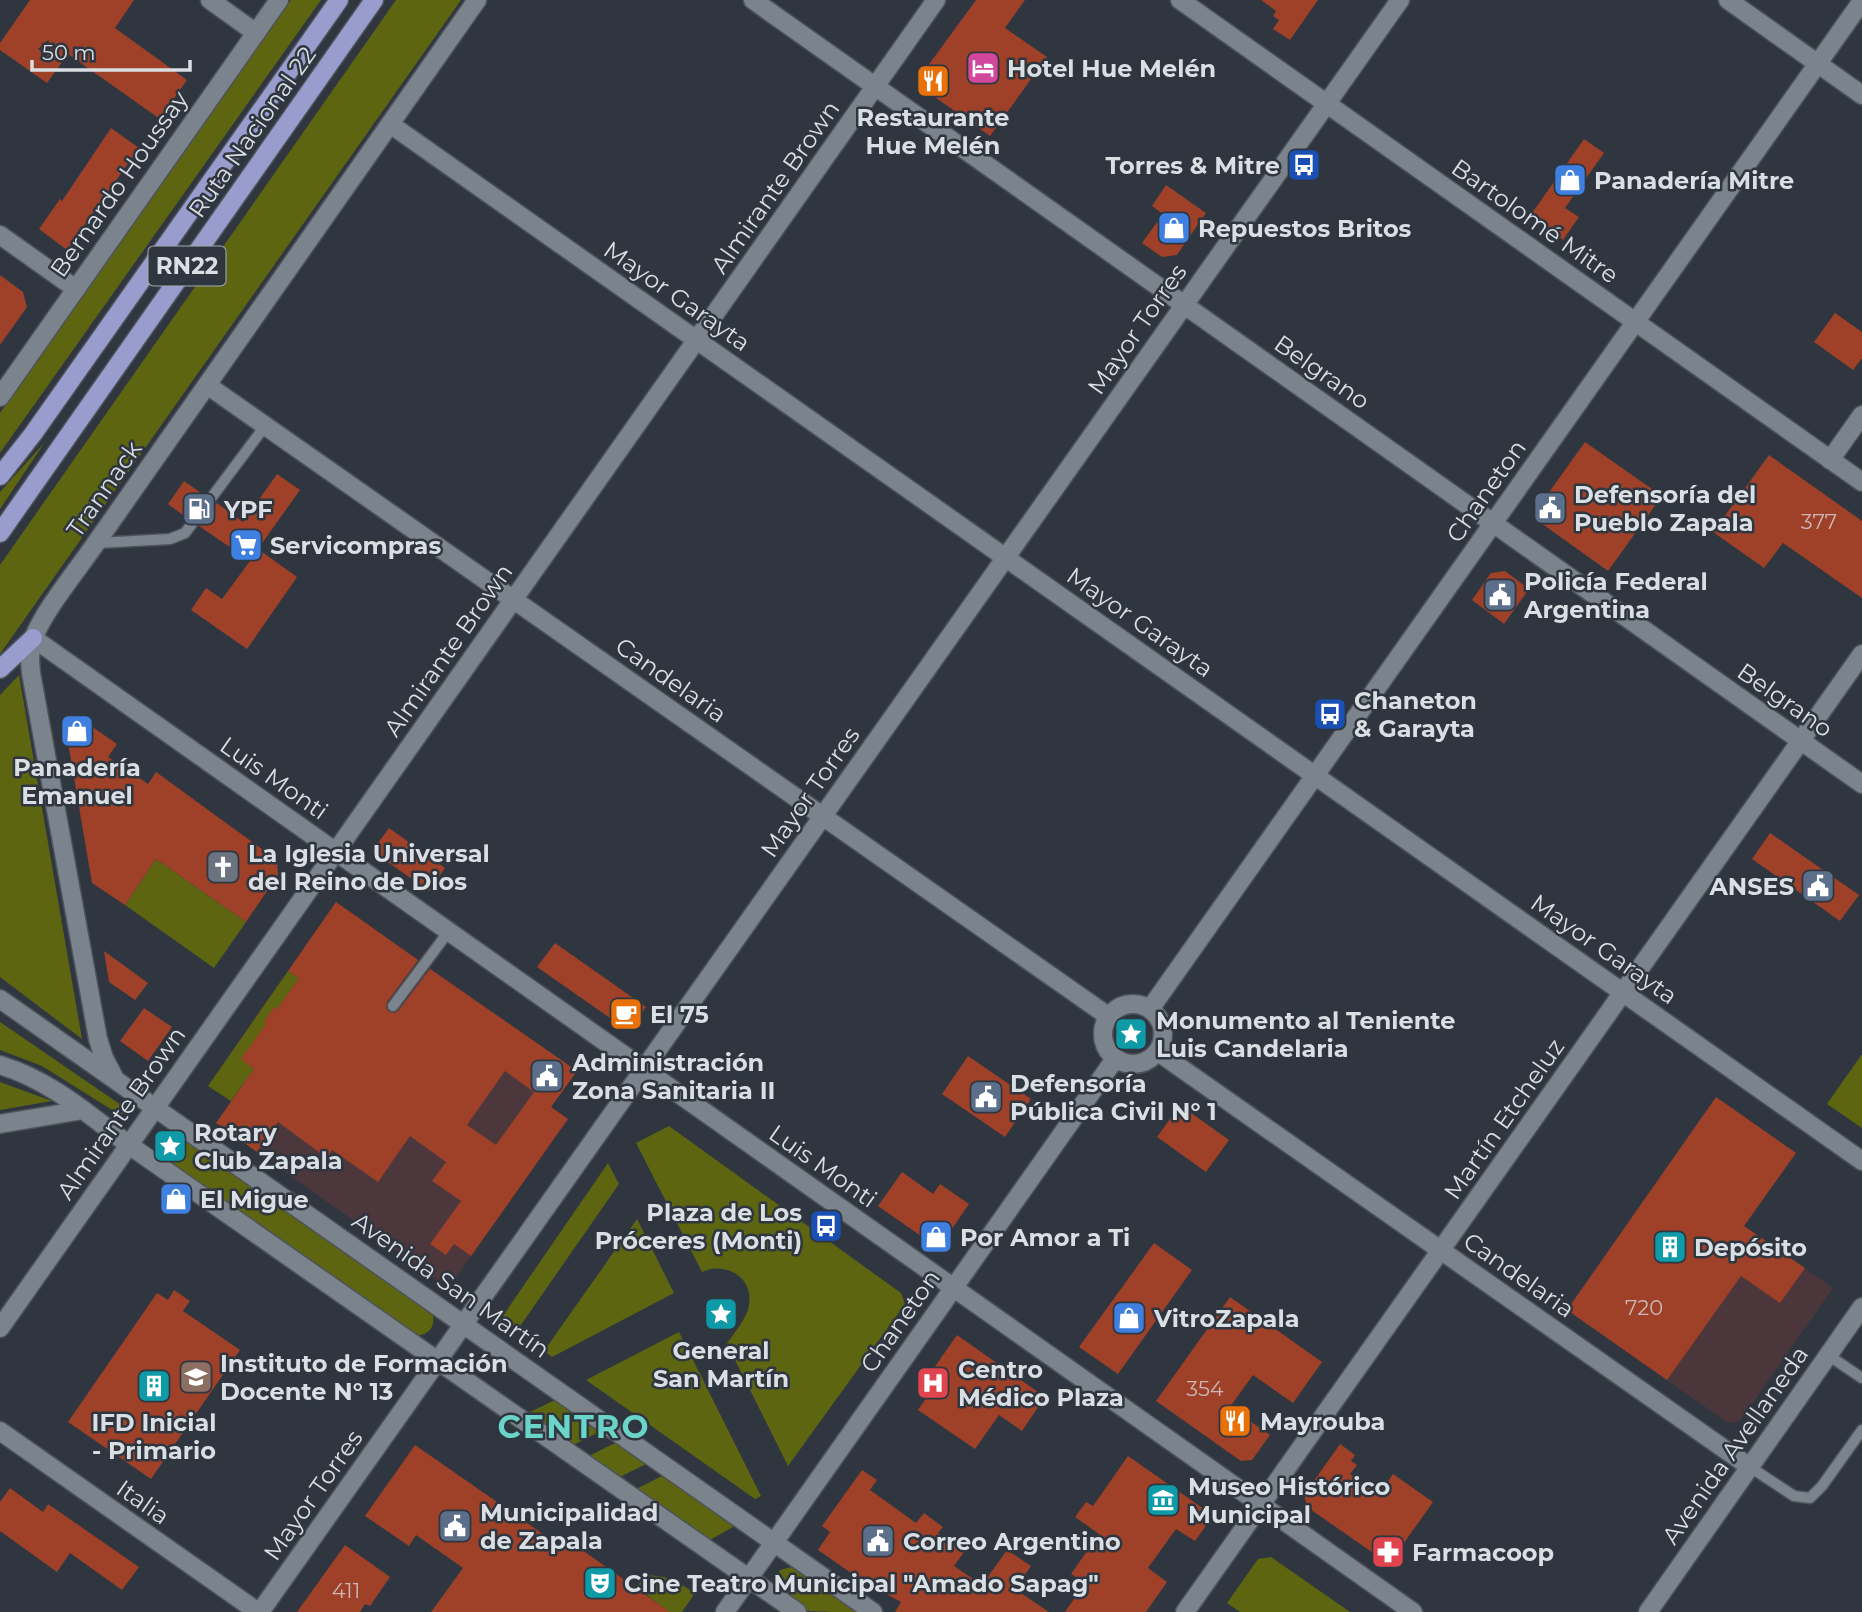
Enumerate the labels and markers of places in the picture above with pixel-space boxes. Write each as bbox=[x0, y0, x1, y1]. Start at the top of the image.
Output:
hotel icon: Hotel Hue Melén bbox=[964, 49, 1002, 87]
place label: Hotel Hue Melén bbox=[1007, 54, 1216, 83]
restaurant icon: Restaurante Hue Melén bbox=[914, 62, 952, 100]
place label: Restaurante Hue Melén bbox=[857, 103, 1009, 160]
bus stop icon: Torres & Mitre bbox=[1285, 146, 1323, 184]
place label: Torres & Mitre bbox=[1106, 151, 1280, 180]
shop icon: Panadería Mitre bbox=[1551, 161, 1589, 199]
place label: Panadería Mitre bbox=[1594, 166, 1794, 195]
shop icon: Repuestos Britos bbox=[1155, 209, 1193, 247]
place label: Repuestos Britos bbox=[1198, 214, 1412, 243]
place label: Defensoría del Pueblo Zapala bbox=[1574, 480, 1756, 537]
public building icon: Defensoría del Pueblo Zapala bbox=[1531, 489, 1569, 527]
fuel station icon: YPF bbox=[180, 490, 218, 528]
place label: YPF bbox=[223, 495, 273, 524]
supermarket icon: Servicompras bbox=[227, 526, 265, 564]
place label: Servicompras bbox=[270, 531, 441, 560]
place label: Policía Federal Argentina bbox=[1523, 567, 1708, 624]
public building icon: Policía Federal Argentina bbox=[1481, 576, 1519, 614]
place label: Chaneton & Garayta bbox=[1354, 686, 1477, 743]
bus stop icon: Chaneton & Garayta bbox=[1311, 695, 1349, 733]
shop icon: Panadería Emanuel bbox=[58, 712, 96, 750]
place label: Panadería Emanuel bbox=[13, 753, 141, 810]
place label: La Iglesia Universal del Reino de Dios bbox=[248, 839, 490, 896]
church icon: La Iglesia Universal del Reino de Dios bbox=[204, 848, 242, 886]
public building icon: ANSES bbox=[1799, 867, 1837, 905]
place label: ANSES bbox=[1708, 872, 1794, 901]
cafe icon: El 75 bbox=[607, 995, 645, 1033]
place label: El 75 bbox=[650, 1000, 709, 1029]
place label: Monumento al Teniente Luis Candelaria bbox=[1156, 1006, 1455, 1063]
place icon: Monumento al Teniente Luis Candelaria bbox=[1112, 1015, 1150, 1053]
place label: Administración Zona Sanitaria II bbox=[571, 1048, 775, 1105]
public building icon: Administración Zona Sanitaria II bbox=[528, 1057, 566, 1095]
place label: Defensoría Pública Civil N° 1 bbox=[1010, 1069, 1217, 1126]
public building icon: Defensoría Pública Civil N° 1 bbox=[967, 1078, 1005, 1116]
place label: Rotary Club Zapala bbox=[194, 1118, 343, 1175]
place icon: Rotary Club Zapala bbox=[151, 1127, 189, 1165]
shop icon: El Migue bbox=[157, 1180, 195, 1218]
place label: El Migue bbox=[200, 1185, 309, 1214]
place label: Plaza de Los Próceres (Monti) bbox=[595, 1198, 802, 1255]
bus stop icon: Plaza de Los Próceres (Monti) bbox=[807, 1207, 845, 1245]
shop icon: Por Amor a Ti bbox=[917, 1218, 955, 1256]
place label: Por Amor a Ti bbox=[960, 1223, 1130, 1252]
building icon: Depósito bbox=[1651, 1228, 1689, 1266]
place label: Depósito bbox=[1694, 1233, 1807, 1262]
place icon: General San Martín bbox=[702, 1295, 740, 1333]
shop icon: VitroZapala bbox=[1110, 1299, 1148, 1337]
place label: VitroZapala bbox=[1153, 1304, 1299, 1333]
place label: General San Martín bbox=[653, 1336, 789, 1393]
place label: Instituto de Formación Docente N° 13 bbox=[220, 1349, 508, 1406]
place label: Centro Médico Plaza bbox=[958, 1355, 1124, 1412]
school or university icon: Instituto de Formación Docente N° 13 bbox=[177, 1358, 215, 1396]
hospital icon: Centro Médico Plaza bbox=[914, 1364, 952, 1402]
building icon: IFD Inicial - Primario bbox=[135, 1367, 173, 1405]
restaurant icon: Mayrouba bbox=[1216, 1402, 1254, 1440]
place label: Mayrouba bbox=[1260, 1407, 1385, 1436]
place label: IFD Inicial - Primario bbox=[92, 1408, 216, 1465]
place label: Museo Histórico Municipal bbox=[1188, 1472, 1390, 1529]
museum icon: Museo Histórico Municipal bbox=[1144, 1481, 1182, 1519]
place label: Municipalidad de Zapala bbox=[480, 1498, 658, 1555]
public building icon: Municipalidad de Zapala bbox=[436, 1507, 474, 1545]
public building icon: Correo Argentino bbox=[859, 1522, 897, 1560]
place label: Correo Argentino bbox=[903, 1527, 1121, 1556]
pharmacy icon: Farmacoop bbox=[1369, 1533, 1407, 1571]
place label: Farmacoop bbox=[1412, 1538, 1554, 1567]
theatre icon: Cine Teatro Municipal "Amado Sapag" bbox=[581, 1564, 619, 1602]
place label: Cine Teatro Municipal "Amado Sapag" bbox=[624, 1569, 1099, 1598]

